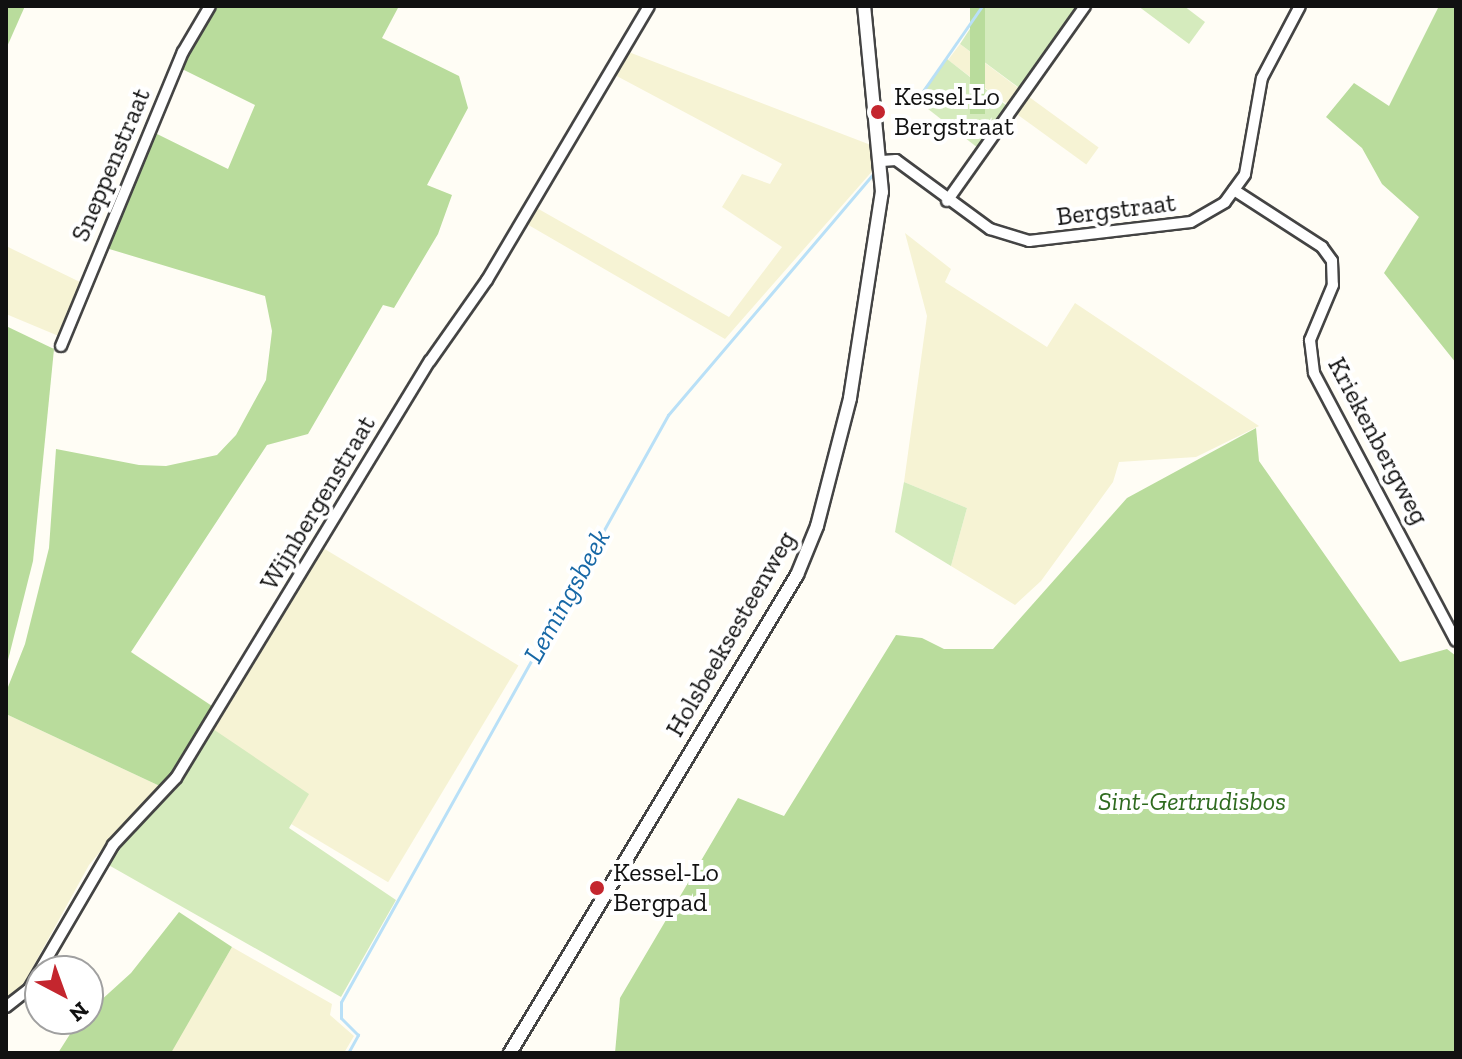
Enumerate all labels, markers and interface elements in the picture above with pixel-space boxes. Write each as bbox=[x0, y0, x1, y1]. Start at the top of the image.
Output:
place label: Kessel-Lo Bergstraat bbox=[894, 81, 1014, 142]
street label: Sneppenstraat bbox=[65, 84, 157, 246]
marker: Kessel-Lo Bergstraat bbox=[869, 103, 887, 121]
street label: Bergstraat bbox=[1055, 187, 1177, 233]
street label: Kriekenbergweg bbox=[1321, 352, 1435, 530]
street label: Wijnbergenstraat bbox=[254, 410, 382, 596]
water label: Lemingsbeek bbox=[516, 523, 618, 669]
street label: Holsbeeksesteenweg bbox=[659, 526, 803, 742]
park label: Sint-Gertrudisbos bbox=[1098, 786, 1286, 818]
place label: Kessel-Lo Bergpad bbox=[613, 857, 719, 918]
marker: Kessel-Lo Bergpad bbox=[588, 879, 606, 897]
north arrow bbox=[24, 955, 104, 1035]
text: N bbox=[64, 996, 94, 1028]

